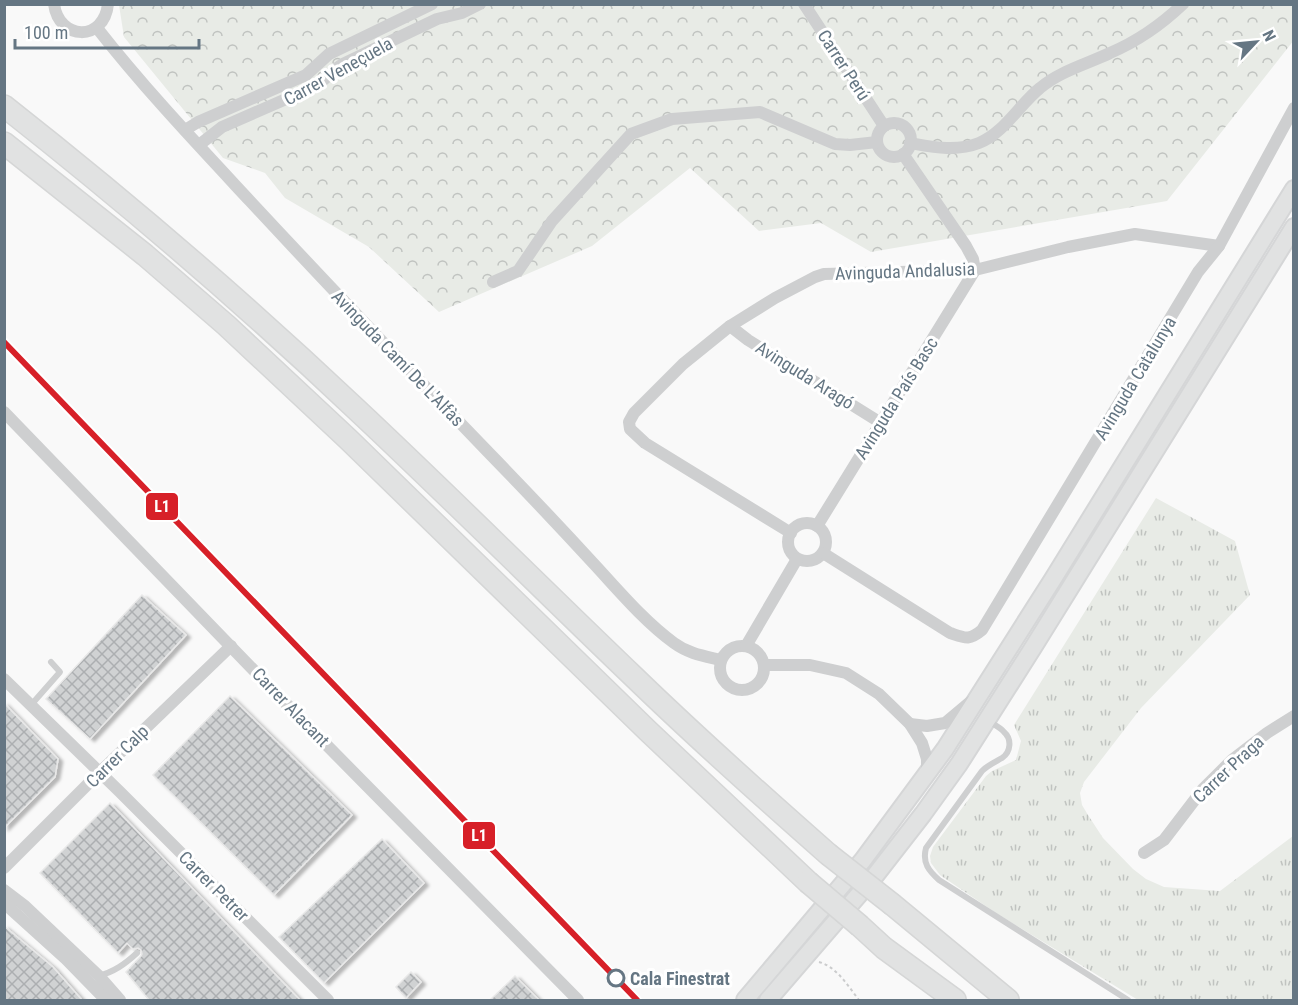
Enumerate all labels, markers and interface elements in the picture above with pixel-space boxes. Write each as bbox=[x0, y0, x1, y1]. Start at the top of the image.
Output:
scale bar bbox=[15, 12, 200, 50]
north arrow bbox=[1226, 12, 1286, 72]
text: 100 m bbox=[24, 22, 68, 43]
street label: Carrer Perú bbox=[813, 26, 875, 104]
text: N bbox=[1258, 27, 1280, 44]
street label: Carrer Veneçuela bbox=[280, 32, 396, 110]
street label: Avinguda Andalusia bbox=[835, 258, 975, 284]
street label: Avinguda Camí De L'Alfàs bbox=[328, 286, 468, 430]
street label: Avinguda Catalunya bbox=[1090, 313, 1180, 443]
street label: Avinguda País Basc bbox=[850, 333, 942, 463]
street label: Avinguda Aragó bbox=[752, 336, 858, 414]
line badge: L1 bbox=[145, 492, 179, 521]
text: L1 bbox=[154, 497, 170, 516]
street label: Carrer Alacant bbox=[248, 663, 334, 751]
street label: Carrer Calp bbox=[81, 720, 153, 792]
street label: Carrer Praga bbox=[1188, 731, 1268, 807]
line badge: L1 bbox=[462, 821, 496, 850]
text: L1 bbox=[471, 826, 487, 845]
street label: Carrer Petrer bbox=[175, 847, 254, 926]
place label: Cala Finestrat bbox=[630, 968, 730, 989]
marker: Cala Finestrat bbox=[607, 969, 625, 987]

